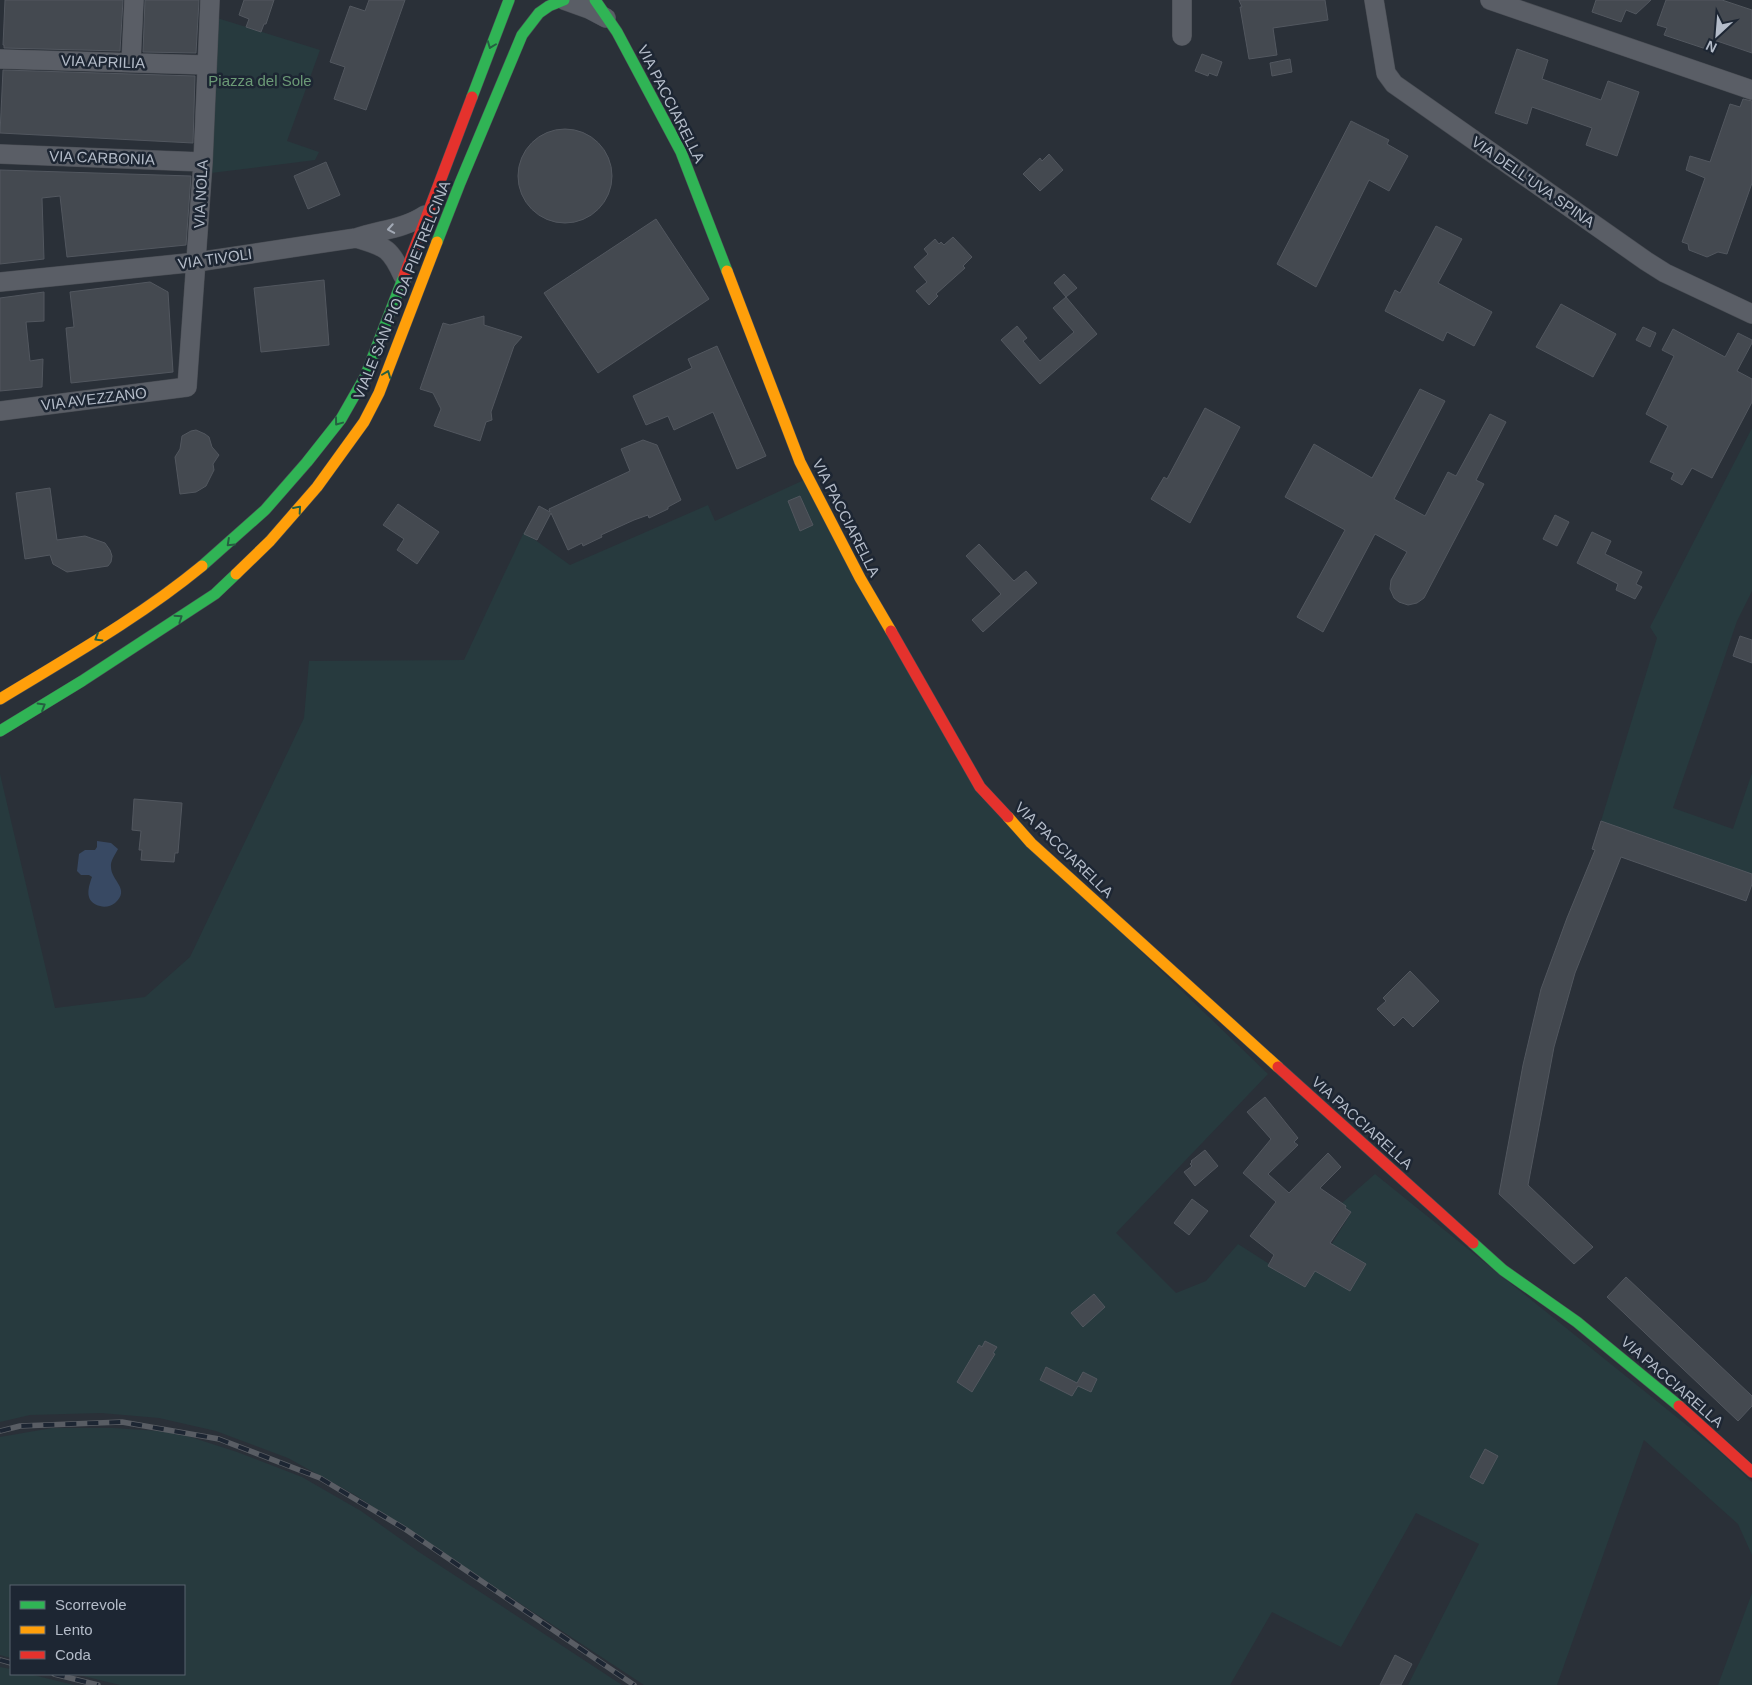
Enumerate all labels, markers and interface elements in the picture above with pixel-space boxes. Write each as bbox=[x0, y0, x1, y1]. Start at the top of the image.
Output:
north arrow bbox=[1692, 10, 1742, 60]
text: N bbox=[1703, 37, 1719, 56]
one-way arrow bbox=[487, 41, 497, 49]
street label: VIA PACCIARELLA bbox=[634, 42, 708, 165]
street label: VIA APRILIA bbox=[61, 52, 145, 71]
park label: Piazza del Sole bbox=[208, 72, 312, 89]
street label: VIA DELL'UVA SPINA bbox=[1469, 133, 1598, 230]
street label: VIA CARBONIA bbox=[49, 147, 155, 168]
street label: VIA NOLA bbox=[190, 159, 211, 229]
street label: VIALE SAN PIO DA PIETRELCINA bbox=[350, 178, 453, 402]
one-way arrow bbox=[387, 223, 396, 233]
street label: VIA TIVOLI bbox=[177, 245, 253, 272]
one-way arrow bbox=[381, 370, 391, 379]
street label: VIA AVEZZANO bbox=[40, 384, 148, 413]
one-way arrow bbox=[335, 416, 344, 426]
street label: VIA PACCIARELLA bbox=[809, 456, 883, 579]
one-way arrow bbox=[292, 506, 301, 515]
one-way arrow bbox=[226, 537, 235, 546]
one-way arrow bbox=[173, 615, 182, 624]
one-way arrow bbox=[95, 632, 104, 641]
one-way arrow bbox=[36, 702, 45, 712]
street label: VIA PACCIARELLA bbox=[1012, 798, 1117, 901]
street label: VIA PACCIARELLA bbox=[1308, 1073, 1416, 1172]
street label: VIA PACCIARELLA bbox=[1618, 1333, 1727, 1431]
legend bbox=[10, 1585, 185, 1675]
text: Scorrevole bbox=[55, 1596, 127, 1613]
text: Lento bbox=[55, 1621, 93, 1638]
text: Coda bbox=[55, 1646, 92, 1663]

